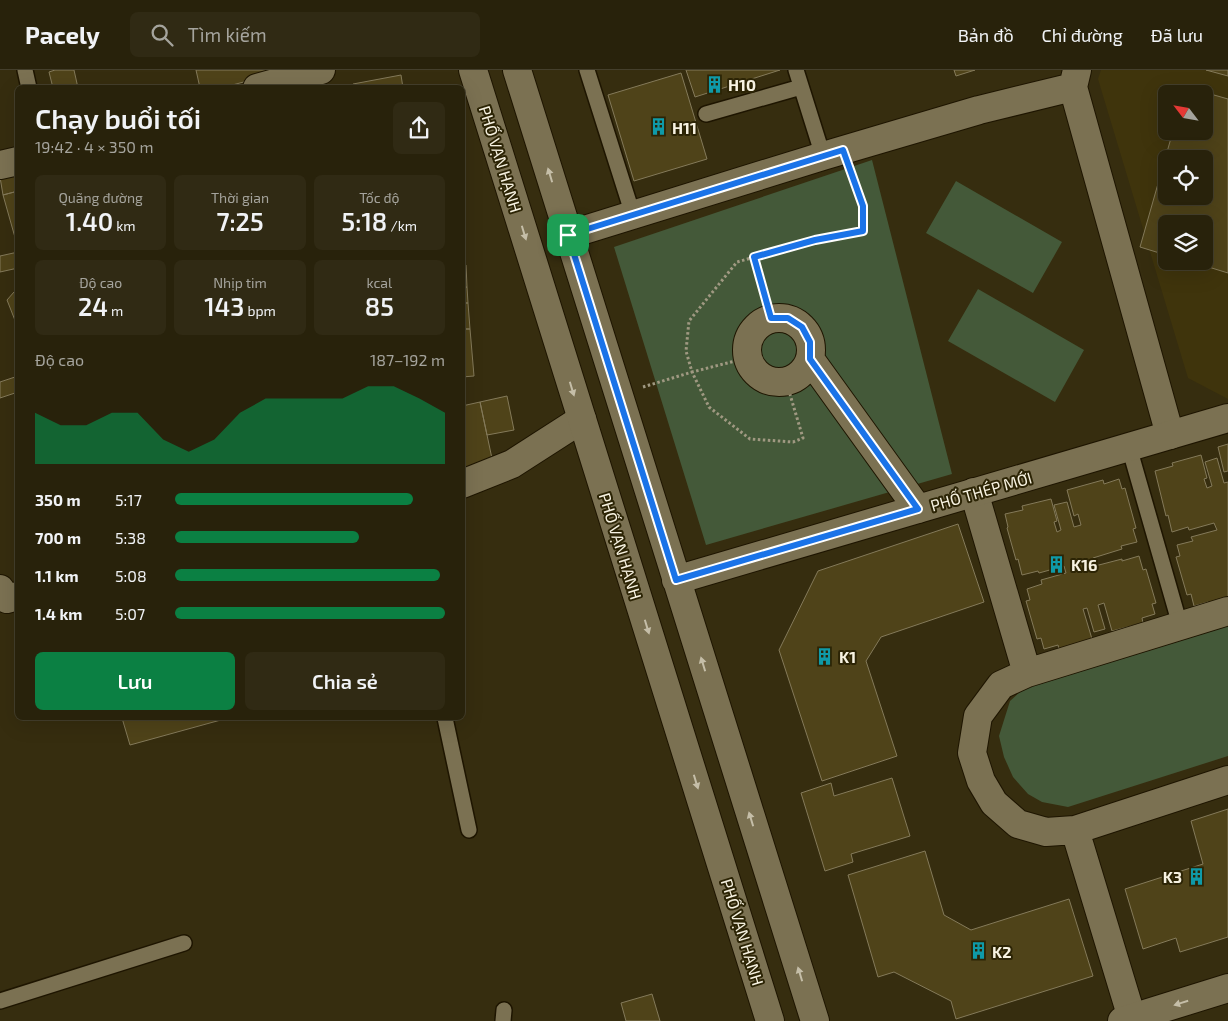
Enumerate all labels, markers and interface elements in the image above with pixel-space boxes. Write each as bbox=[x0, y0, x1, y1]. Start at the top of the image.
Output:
search box bbox=[130, 12, 480, 57]
text: Pacely bbox=[25, 20, 100, 49]
icon: search bbox=[148, 21, 176, 49]
text: Tìm kiếm bbox=[188, 23, 267, 46]
text: Bản đồ bbox=[958, 24, 1014, 46]
text: Chỉ đường bbox=[1042, 24, 1123, 46]
text: Đã lưu bbox=[1151, 24, 1203, 46]
building icon: H10 bbox=[704, 74, 724, 94]
place label: H10 bbox=[728, 75, 756, 94]
north arrow bbox=[1158, 85, 1212, 140]
map controls bbox=[1158, 85, 1213, 270]
text: Chạy buổi tối bbox=[35, 101, 201, 135]
button: share bbox=[393, 102, 445, 154]
street label: PHỐ VẠN HẠNH bbox=[476, 103, 527, 215]
building icon: H11 bbox=[648, 117, 668, 137]
place label: H11 bbox=[672, 118, 697, 137]
text: 19:42 · 4 × 350 m bbox=[35, 137, 153, 156]
button: locate bbox=[1158, 150, 1213, 205]
one-way arrow bbox=[545, 168, 553, 183]
text: Quãng đường bbox=[58, 189, 143, 206]
text: Thời gian bbox=[211, 189, 269, 206]
text: Tốc độ bbox=[359, 189, 400, 206]
text: 1.40 bbox=[66, 206, 113, 236]
text: 7:25 bbox=[216, 206, 264, 236]
text: 5:18 bbox=[342, 206, 387, 236]
pin bbox=[547, 214, 589, 256]
button: layers bbox=[1158, 215, 1213, 270]
text: km bbox=[113, 217, 136, 234]
text: /km bbox=[387, 217, 417, 234]
icon: arrive bbox=[554, 221, 582, 249]
one-way arrow bbox=[521, 226, 528, 241]
text: Độ cao bbox=[79, 274, 122, 291]
text: Nhịp tim bbox=[213, 274, 267, 291]
text: kcal bbox=[367, 274, 392, 291]
text: 24 bbox=[78, 291, 108, 321]
text: 143 bbox=[204, 291, 244, 321]
text: 85 bbox=[365, 291, 394, 321]
text: m bbox=[108, 302, 123, 319]
text: bpm bbox=[244, 302, 276, 319]
text: Độ cao bbox=[35, 350, 84, 369]
text: 187–192 m bbox=[370, 350, 445, 369]
one-way arrow bbox=[569, 381, 577, 396]
street label: PHỐ THÉP MỚI bbox=[928, 466, 1034, 515]
text: 350 m bbox=[35, 490, 81, 509]
text: 5:17 bbox=[115, 490, 142, 509]
street label: PHỐ VẠN HẠNH bbox=[596, 490, 647, 602]
text: 700 m bbox=[35, 528, 81, 547]
text: 5:38 bbox=[115, 528, 146, 547]
building icon: K16 bbox=[1047, 554, 1067, 574]
place label: K16 bbox=[1071, 555, 1098, 574]
text: 1.1 km bbox=[35, 566, 79, 585]
text: 5:08 bbox=[115, 566, 147, 585]
text: 1.4 km bbox=[35, 604, 82, 623]
text: 5:07 bbox=[115, 604, 145, 623]
one-way arrow bbox=[643, 620, 651, 635]
building icon: K1 bbox=[815, 646, 835, 666]
place label: K1 bbox=[839, 647, 856, 666]
button: Lưu bbox=[35, 652, 235, 710]
button: Chia sẻ bbox=[245, 652, 445, 710]
one-way arrow bbox=[698, 657, 706, 672]
one-way arrow bbox=[692, 775, 700, 790]
one-way arrow bbox=[747, 812, 755, 827]
building icon: K3 bbox=[1186, 866, 1206, 886]
place label: K3 bbox=[1163, 867, 1182, 886]
street label: PHỐ VẠN HẠNH bbox=[718, 876, 769, 988]
building icon: K2 bbox=[968, 941, 988, 961]
place label: K2 bbox=[992, 942, 1011, 961]
one-way arrow bbox=[796, 967, 803, 982]
one-way arrow bbox=[1174, 999, 1189, 1007]

